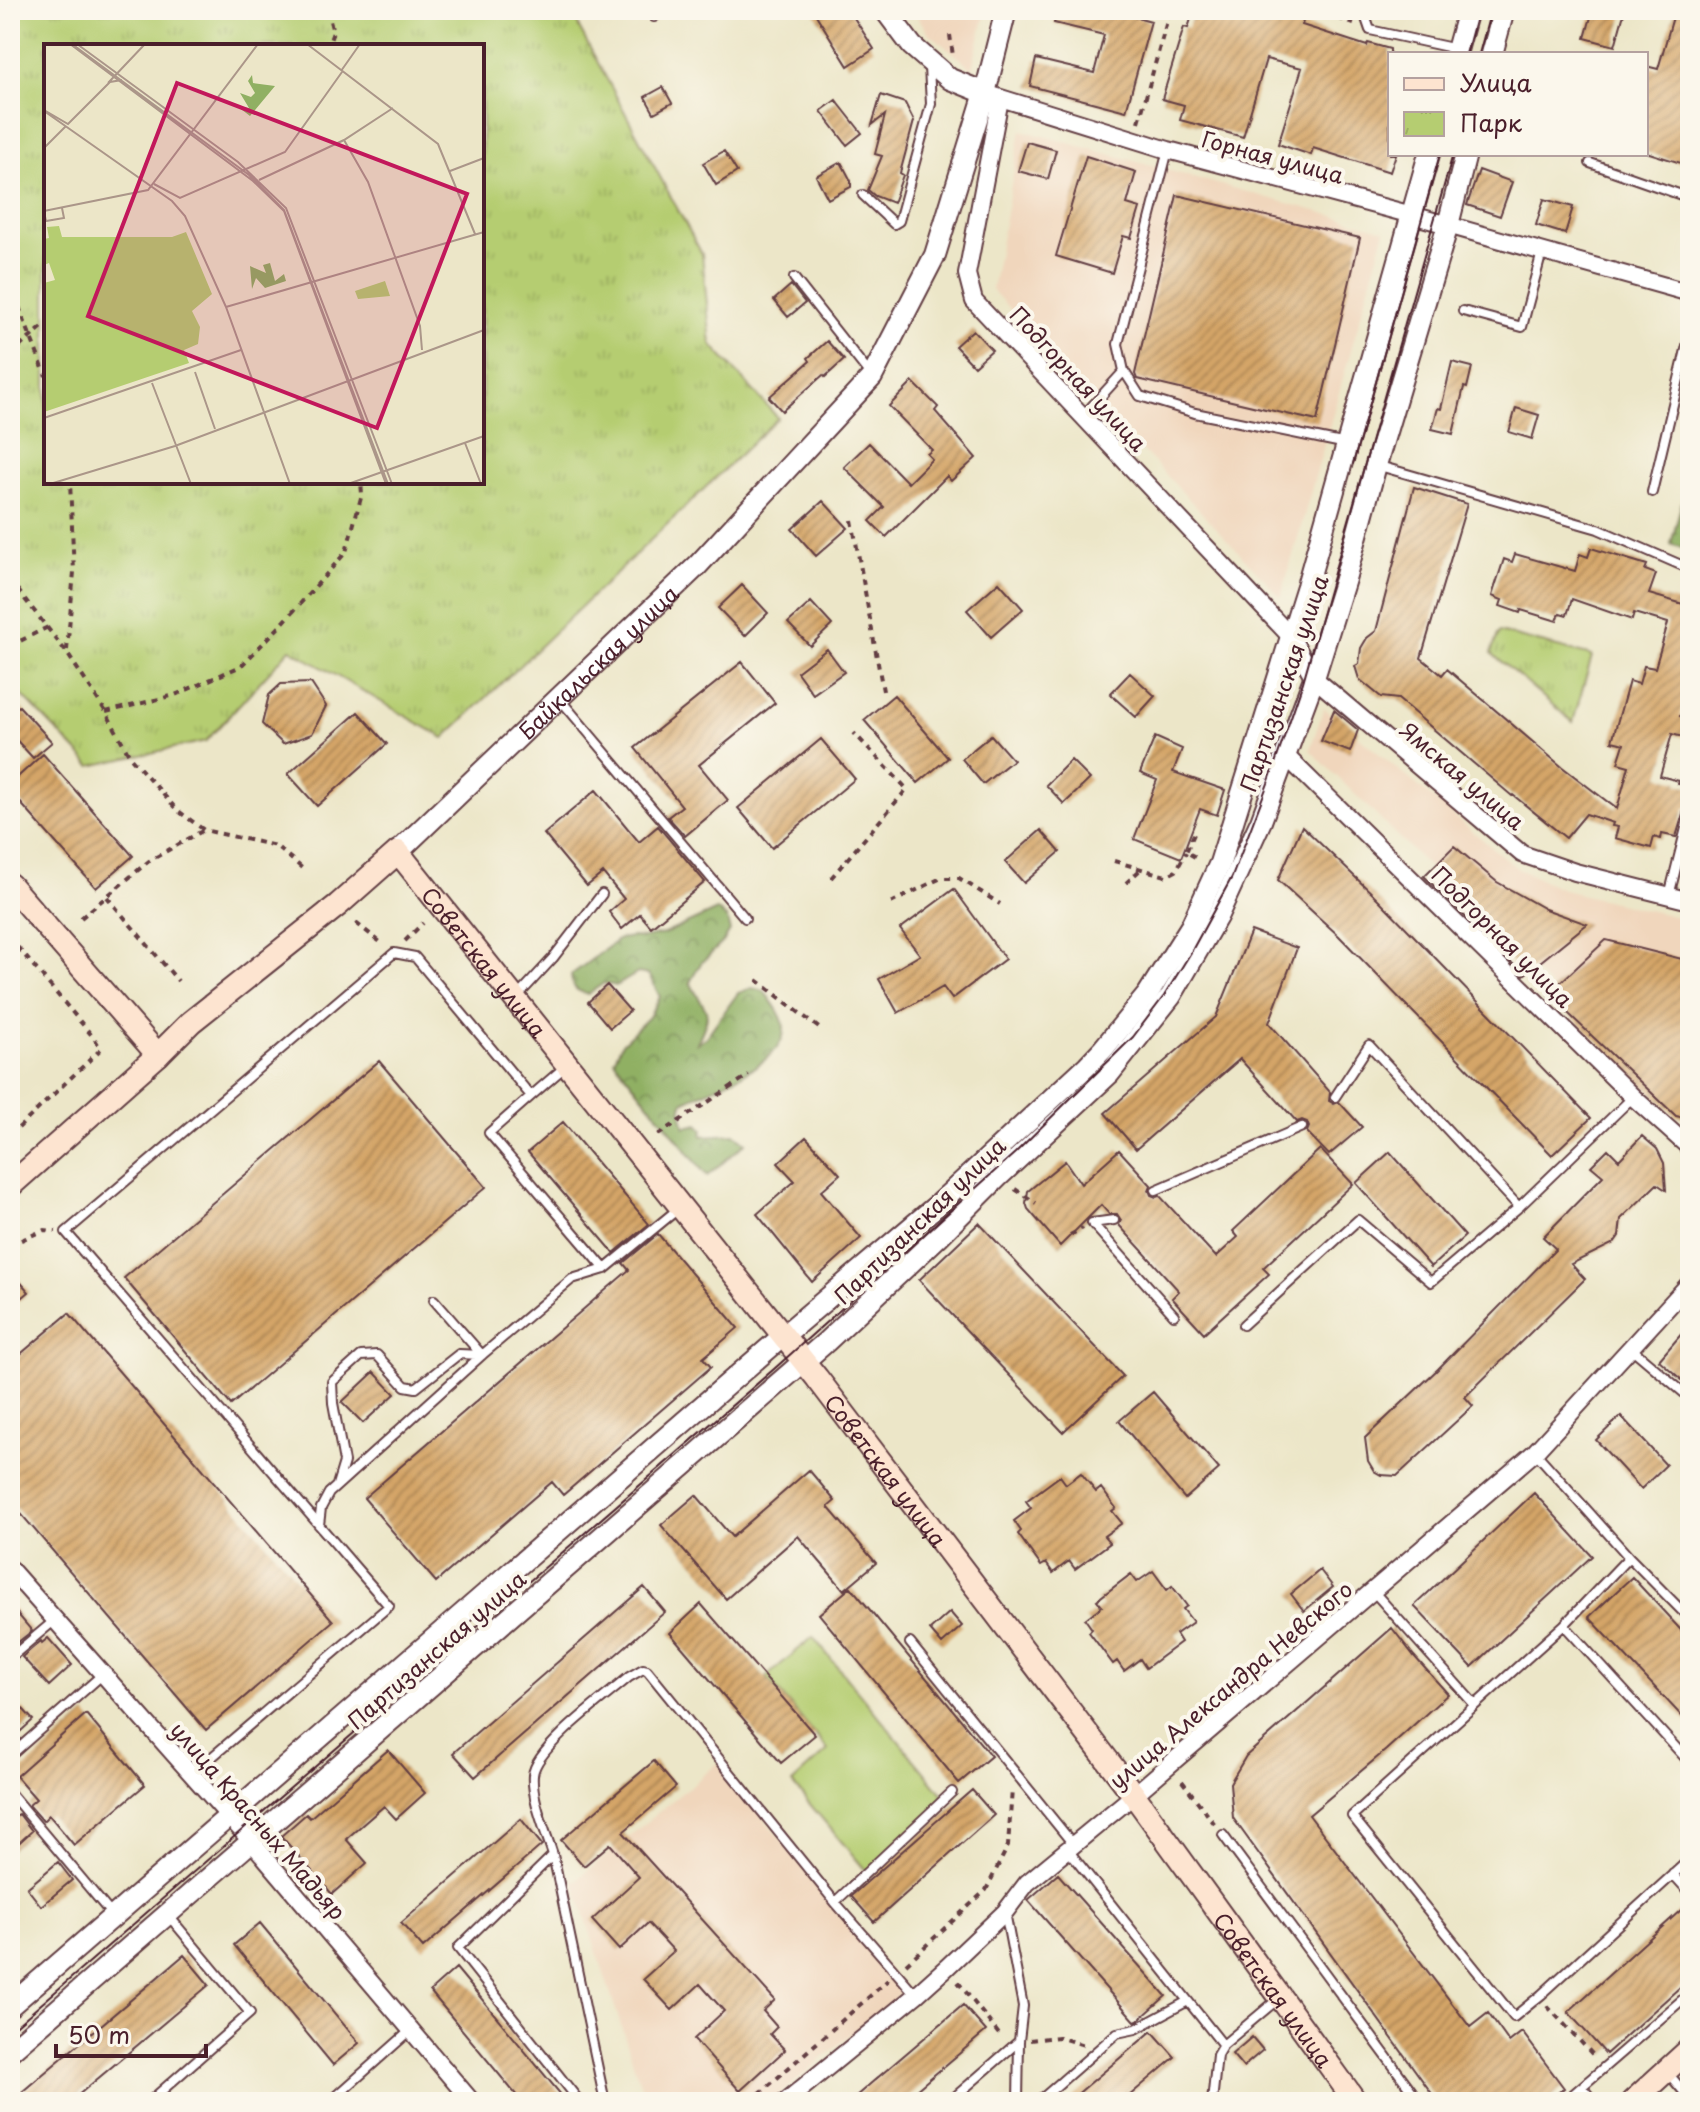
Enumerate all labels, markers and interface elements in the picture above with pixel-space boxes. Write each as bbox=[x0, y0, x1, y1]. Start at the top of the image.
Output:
inset map bbox=[44, 44, 484, 484]
legend bbox=[1388, 52, 1648, 156]
text: Улица bbox=[1460, 64, 1532, 100]
text: Парк bbox=[1460, 104, 1523, 140]
street label: Горная улица bbox=[1198, 121, 1348, 191]
street label: Подгорная улица bbox=[1003, 298, 1155, 458]
street label: Партизанская улица bbox=[1230, 570, 1336, 796]
street label: Байкальская улица bbox=[510, 576, 685, 746]
street label: Ямская улица bbox=[1394, 713, 1533, 837]
street label: Подгорная улица bbox=[1425, 858, 1581, 1014]
street label: Советская улица bbox=[415, 879, 556, 1044]
street label: Партизанская улица bbox=[826, 1129, 1012, 1311]
street label: Советская улица bbox=[818, 1386, 956, 1553]
street label: Партизанская улица bbox=[339, 1562, 533, 1736]
street label: улица Александра Невского bbox=[1101, 1572, 1359, 1796]
street label: улица Красных Мадьяр bbox=[163, 1714, 355, 1926]
street label: Советская улица bbox=[1207, 1905, 1342, 2074]
scale bar bbox=[56, 2008, 206, 2058]
text: 50 m bbox=[68, 2016, 130, 2052]

